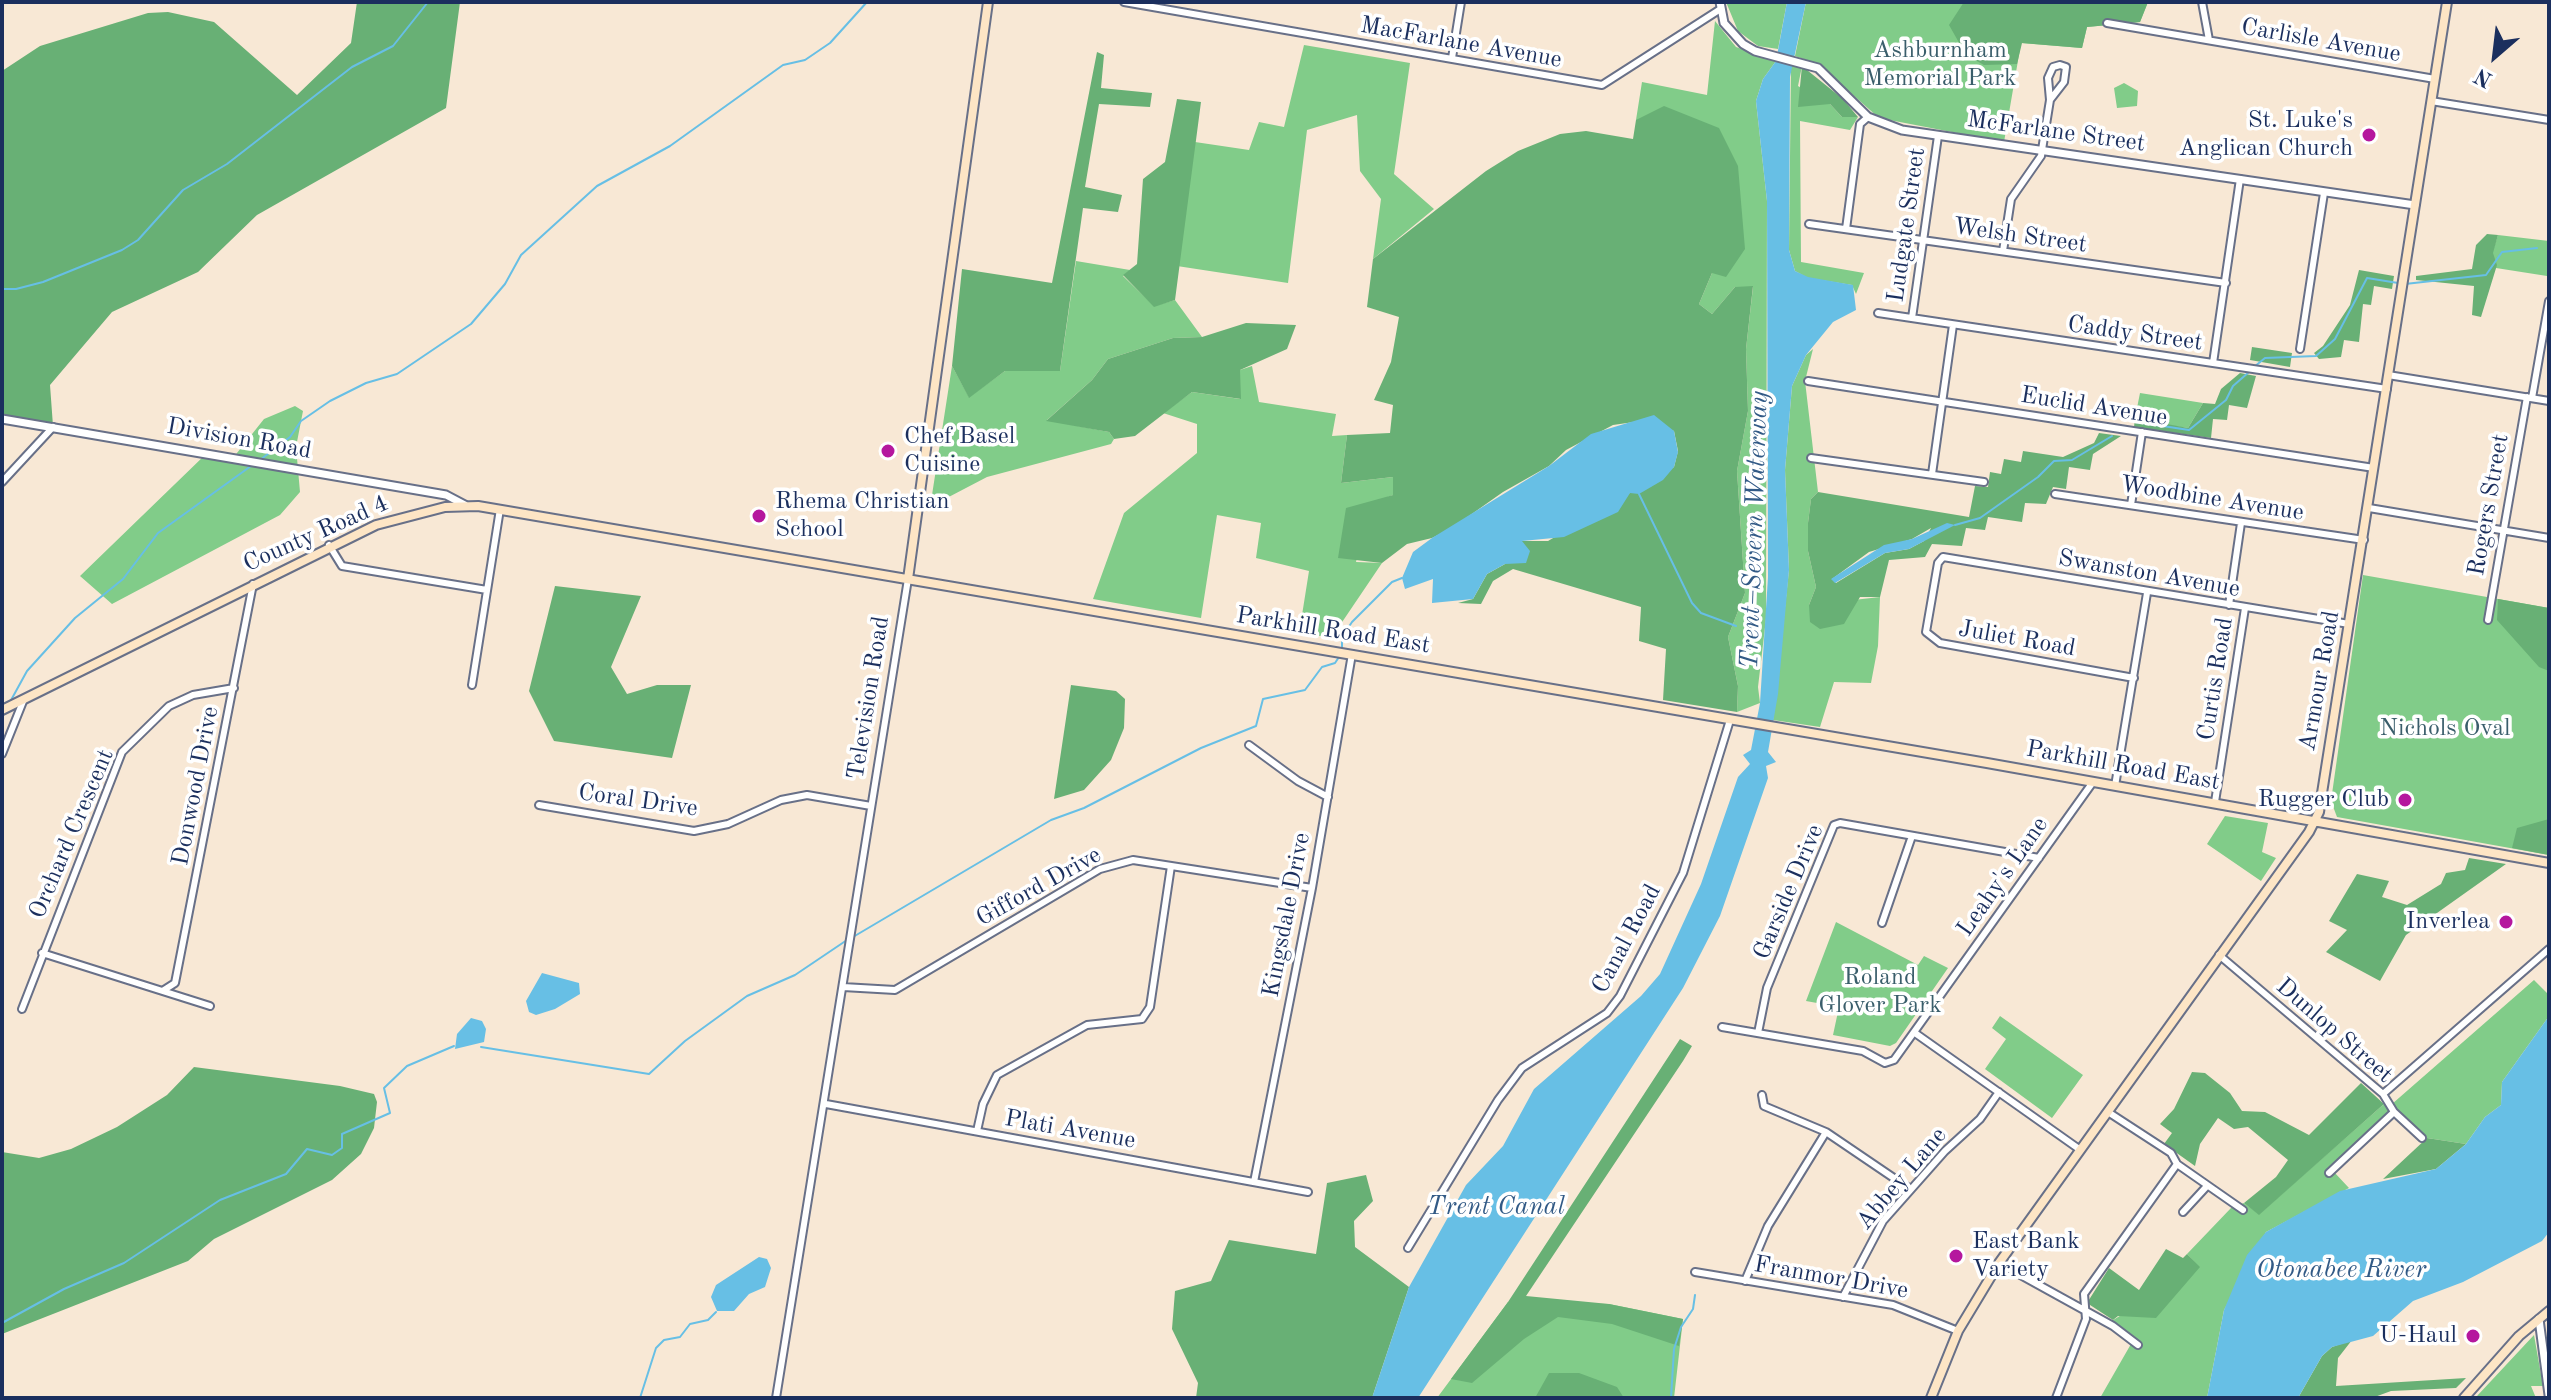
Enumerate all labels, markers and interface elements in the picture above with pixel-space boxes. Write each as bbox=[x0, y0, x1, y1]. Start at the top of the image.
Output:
street label: MacFarlane Avenue bbox=[1358, 11, 1564, 75]
street label: Carlisle Avenue bbox=[2239, 13, 2403, 69]
north arrow bbox=[2455, 16, 2535, 96]
park label: Ashburnham Memorial Park bbox=[1864, 37, 2016, 93]
text: N bbox=[2471, 64, 2496, 91]
street label: McFarlane Street bbox=[1965, 105, 2147, 159]
place label: St. Luke's Anglican Church bbox=[2178, 107, 2353, 163]
marker: St. Luke's Anglican Church bbox=[2360, 126, 2378, 144]
street label: Ludgate Street bbox=[1882, 146, 1932, 304]
street label: Welsh Street bbox=[1951, 212, 2089, 260]
street label: Caddy Street bbox=[2066, 310, 2204, 358]
street label: Euclid Avenue bbox=[2019, 381, 2169, 433]
water label: Trent–Severn Waterway bbox=[1735, 391, 1775, 669]
street label: Division Road bbox=[164, 412, 314, 466]
place label: Chef Basel Cuisine bbox=[904, 423, 1015, 479]
street label: Rogers Street bbox=[2462, 432, 2516, 578]
marker: Chef Basel Cuisine bbox=[879, 442, 897, 460]
street label: Woodbine Avenue bbox=[2118, 470, 2306, 528]
place label: Rhema Christian School bbox=[775, 488, 949, 544]
street label: County Road 4 bbox=[239, 489, 393, 579]
marker: Rhema Christian School bbox=[750, 507, 768, 525]
street label: Swanston Avenue bbox=[2056, 544, 2242, 604]
street label: Parkhill Road East bbox=[1234, 601, 1432, 661]
street label: Armour Road bbox=[2293, 609, 2347, 753]
street label: Television Road bbox=[842, 614, 896, 782]
street label: Juliet Road bbox=[1956, 615, 2078, 663]
street label: Curtis Road bbox=[2192, 615, 2240, 743]
street label: Donwood Drive bbox=[166, 704, 226, 868]
park label: Nichols Oval bbox=[2379, 715, 2511, 743]
street label: Parkhill Road East bbox=[2024, 735, 2222, 797]
street label: Orchard Crescent bbox=[23, 745, 121, 923]
street label: Coral Drive bbox=[576, 778, 700, 824]
place label: Rugger Club bbox=[2258, 786, 2389, 814]
marker: Rugger Club bbox=[2396, 791, 2414, 809]
street label: Leahy's Lane bbox=[1951, 812, 2055, 942]
street label: Garside Drive bbox=[1748, 820, 1830, 964]
street label: Kingsdale Drive bbox=[1257, 830, 1317, 1000]
street label: Gifford Drive bbox=[972, 841, 1106, 933]
street label: Canal Road bbox=[1586, 880, 1668, 998]
place label: Inverlea bbox=[2406, 908, 2490, 936]
marker: Inverlea bbox=[2497, 913, 2515, 931]
park label: Roland Glover Park bbox=[1818, 964, 1942, 1020]
street label: Dunlop Street bbox=[2270, 972, 2398, 1090]
street label: Plati Avenue bbox=[1002, 1104, 1138, 1156]
street label: Abbey Lane bbox=[1851, 1122, 1953, 1236]
water label: Trent Canal bbox=[1427, 1191, 1565, 1223]
place label: East Bank Variety bbox=[1972, 1228, 2080, 1284]
marker: East Bank Variety bbox=[1947, 1247, 1965, 1265]
street label: Franmor Drive bbox=[1752, 1250, 1910, 1306]
water label: Otonabee River bbox=[2256, 1254, 2426, 1286]
place label: U-Haul bbox=[2379, 1322, 2457, 1350]
marker: U-Haul bbox=[2464, 1327, 2482, 1345]

